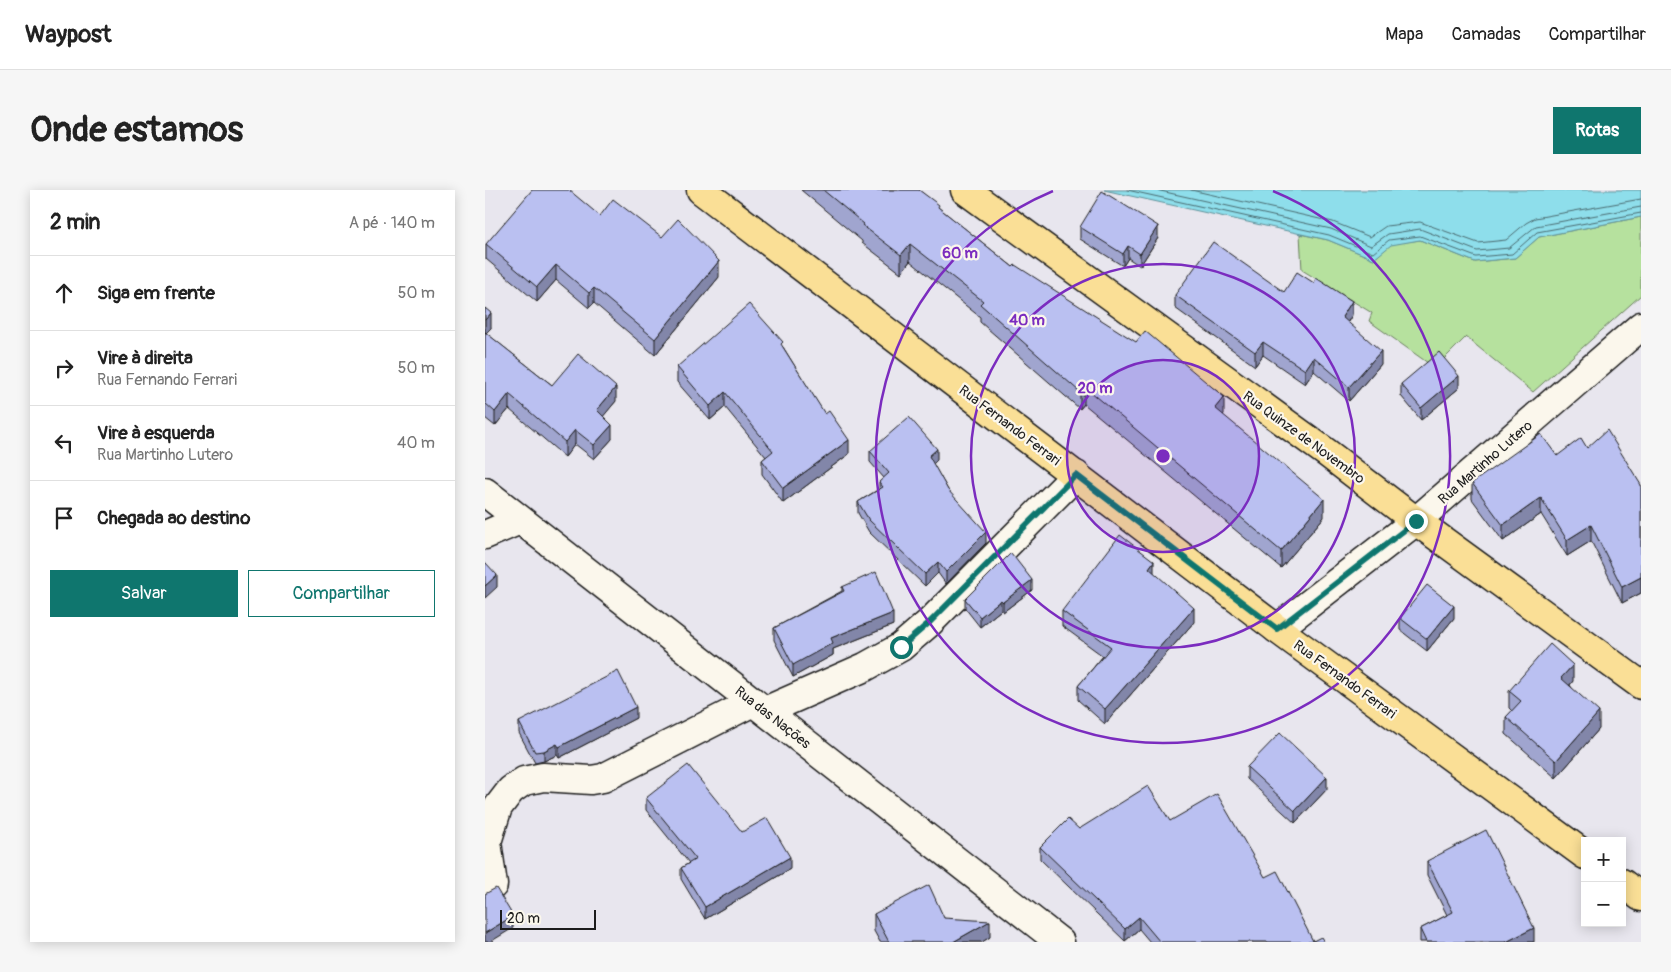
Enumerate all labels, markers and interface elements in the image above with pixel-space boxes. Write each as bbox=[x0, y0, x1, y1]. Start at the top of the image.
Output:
text: Waypost bbox=[25, 20, 112, 49]
text: Mapa bbox=[1385, 23, 1423, 46]
text: Camadas bbox=[1451, 23, 1521, 46]
text: Compartilhar bbox=[1549, 23, 1646, 46]
button: Rotas bbox=[1553, 107, 1641, 154]
text: Onde estamos bbox=[30, 108, 243, 152]
text: 2 min bbox=[50, 209, 100, 236]
text: A pé · 140 m bbox=[349, 213, 435, 233]
text: 60 m bbox=[942, 244, 978, 263]
icon: ahead bbox=[50, 279, 78, 307]
text: Siga em frente bbox=[97, 281, 215, 305]
text: 50 m bbox=[398, 283, 435, 303]
text: 40 m bbox=[1009, 311, 1045, 330]
text: Vire à direita bbox=[97, 346, 193, 370]
icon: right bbox=[50, 354, 78, 382]
text: 50 m bbox=[398, 358, 435, 378]
text: Rua Fernando Ferrari bbox=[97, 370, 237, 390]
text: 20 m bbox=[1077, 379, 1113, 398]
street label: Rua Fernando Ferrari bbox=[956, 382, 1064, 469]
street label: Rua Quinze de Novembro bbox=[1240, 388, 1368, 488]
street label: Rua Martinho Lutero bbox=[1435, 417, 1536, 508]
text: Vire à esquerda bbox=[97, 421, 215, 445]
icon: left bbox=[50, 429, 78, 457]
text: 40 m bbox=[397, 433, 435, 453]
text: Rua Martinho Lutero bbox=[97, 445, 233, 465]
centre of rings bbox=[1154, 447, 1172, 465]
icon: arrive bbox=[50, 504, 78, 532]
text: Chegada ao destino bbox=[97, 506, 250, 530]
route end bbox=[1405, 510, 1428, 533]
button: Salvar bbox=[50, 570, 238, 617]
button: Compartilhar bbox=[248, 570, 435, 617]
route start bbox=[890, 636, 913, 659]
street label: Rua Fernando Ferrari bbox=[1290, 636, 1400, 723]
street label: Rua das Nações bbox=[731, 683, 815, 753]
map controls bbox=[1581, 837, 1626, 927]
button: + bbox=[1581, 837, 1626, 882]
button: − bbox=[1581, 882, 1626, 927]
scale bar bbox=[500, 907, 596, 930]
text: 20 m bbox=[507, 910, 540, 927]

